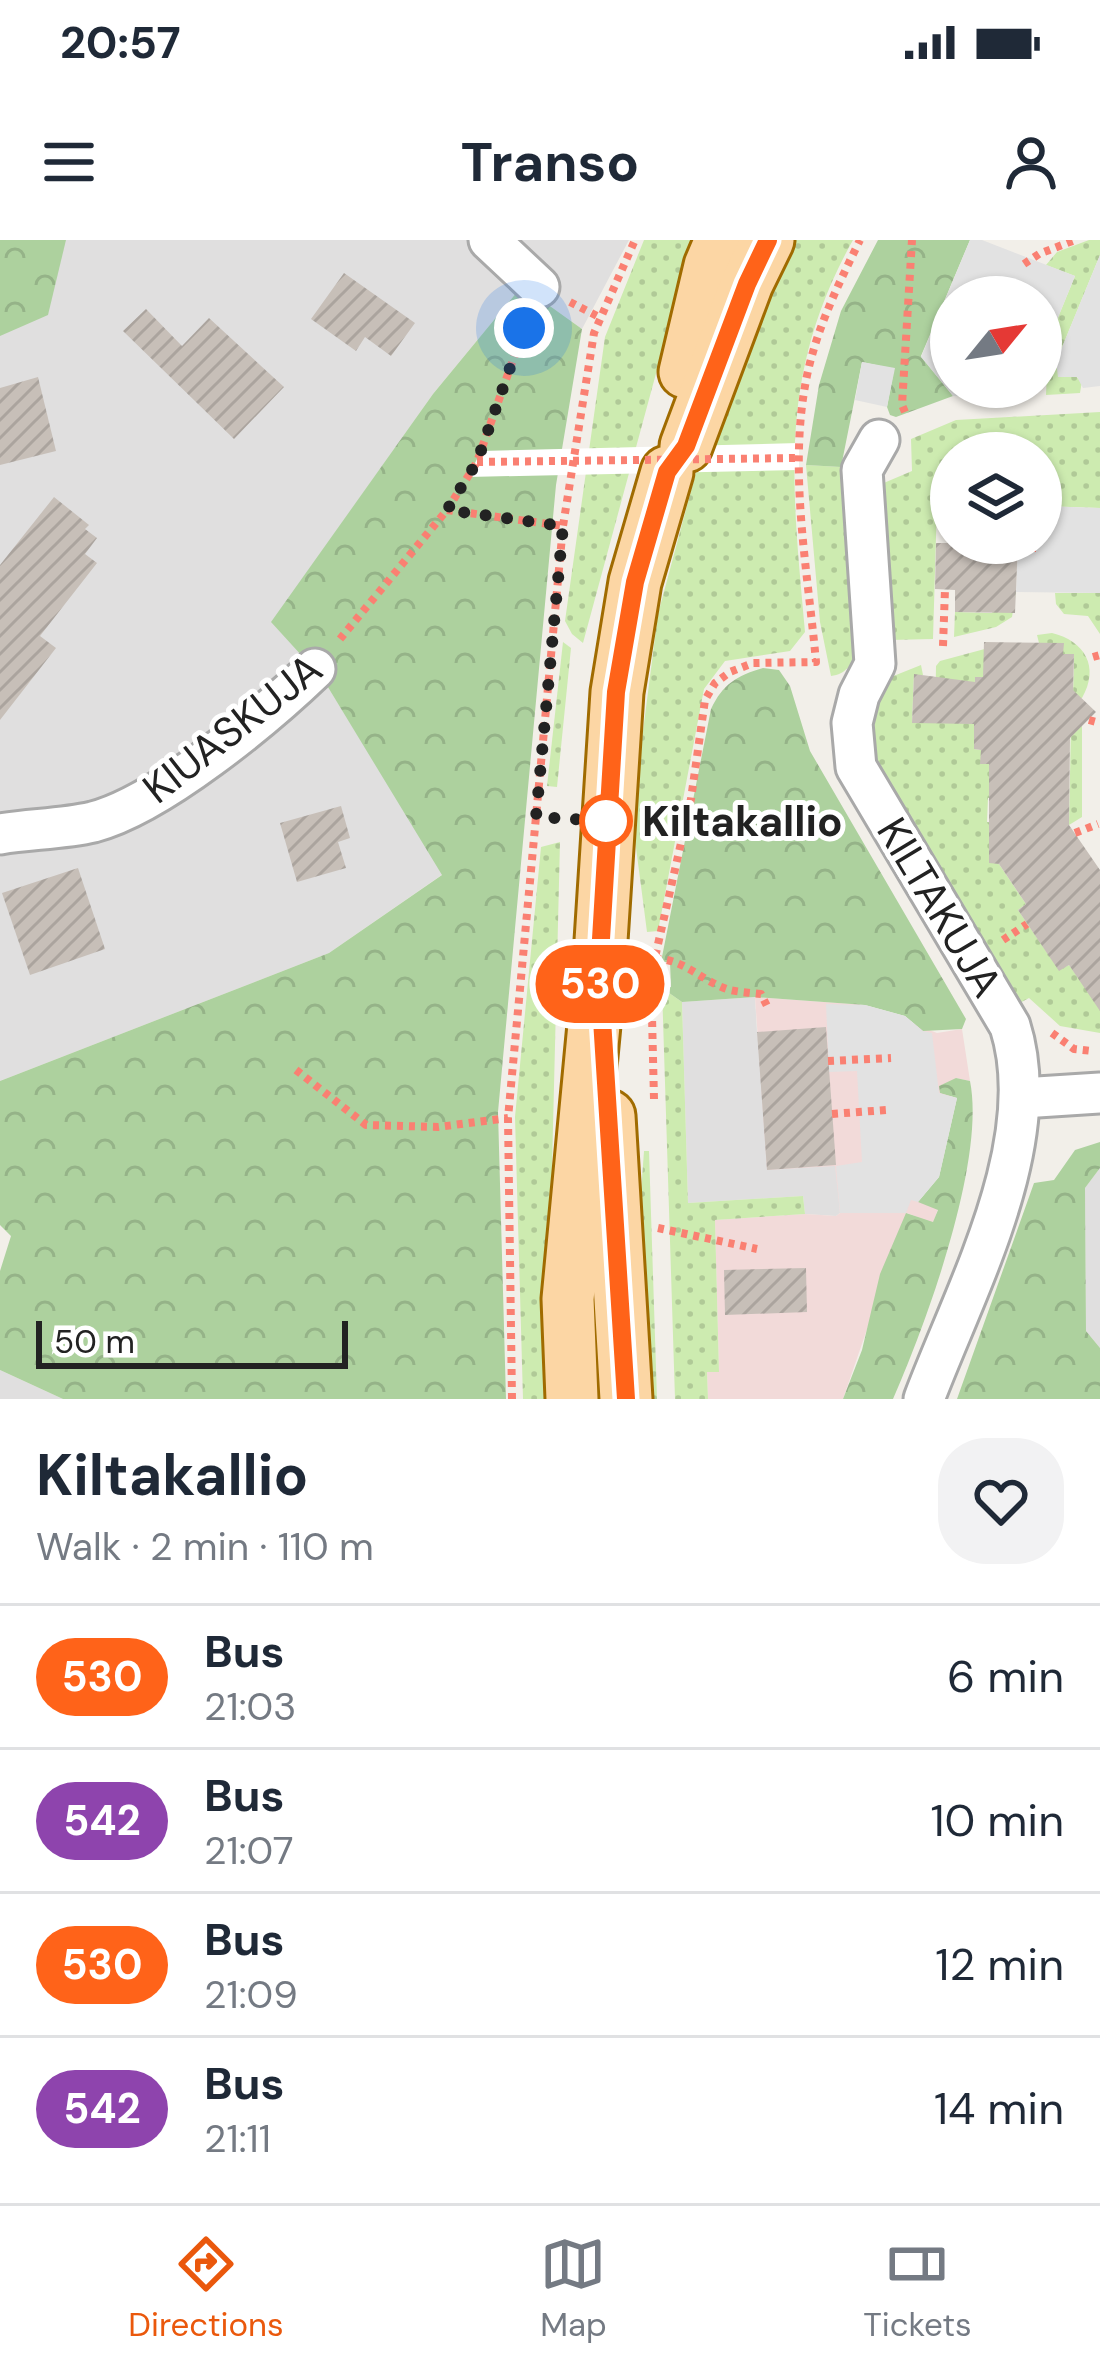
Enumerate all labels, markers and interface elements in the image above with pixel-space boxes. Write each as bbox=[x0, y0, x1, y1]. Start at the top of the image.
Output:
text: 20:57 bbox=[60, 13, 181, 72]
text: Transo bbox=[461, 127, 639, 198]
icon: menu bbox=[36, 129, 102, 195]
icon: person bbox=[998, 129, 1064, 195]
north arrow bbox=[930, 276, 1062, 408]
map controls bbox=[930, 276, 1062, 564]
your location bbox=[494, 298, 554, 358]
button: layers bbox=[930, 432, 1062, 564]
street label: KIUASKUJA bbox=[132, 641, 333, 815]
place label: Kiltakallio bbox=[642, 794, 843, 849]
marker: Kiltakallio bbox=[581, 796, 631, 846]
street label: KILTAKUJA bbox=[865, 808, 1015, 1007]
line badge: 530 bbox=[531, 945, 669, 1023]
text: 530 bbox=[559, 956, 641, 1011]
scale bar bbox=[36, 1315, 348, 1368]
text: 50 m bbox=[54, 1320, 135, 1363]
text: Kiltakallio bbox=[36, 1438, 308, 1513]
button: heart bbox=[938, 1438, 1064, 1564]
text: Walk · 2 min · 110 m bbox=[36, 1521, 374, 1572]
text: Bus bbox=[204, 1622, 284, 1681]
text: 6 min bbox=[947, 1647, 1064, 1706]
text: 530 bbox=[61, 1649, 143, 1704]
text: 21:03 bbox=[204, 1681, 296, 1732]
text: Bus bbox=[204, 1766, 284, 1825]
text: 10 min bbox=[930, 1791, 1064, 1850]
text: 542 bbox=[63, 1793, 141, 1848]
text: 21:07 bbox=[204, 1825, 293, 1876]
text: Bus bbox=[204, 1910, 284, 1969]
text: 12 min bbox=[935, 1935, 1064, 1994]
text: 530 bbox=[61, 1937, 143, 1992]
text: 21:09 bbox=[204, 1969, 298, 2020]
text: Bus bbox=[204, 2054, 284, 2113]
text: 14 min bbox=[934, 2079, 1064, 2138]
text: 542 bbox=[63, 2081, 141, 2136]
text: 21:11 bbox=[204, 2113, 271, 2164]
tab: Directions bbox=[128, 2231, 284, 2346]
tab: Map bbox=[540, 2231, 607, 2346]
tab: Tickets bbox=[863, 2231, 972, 2346]

